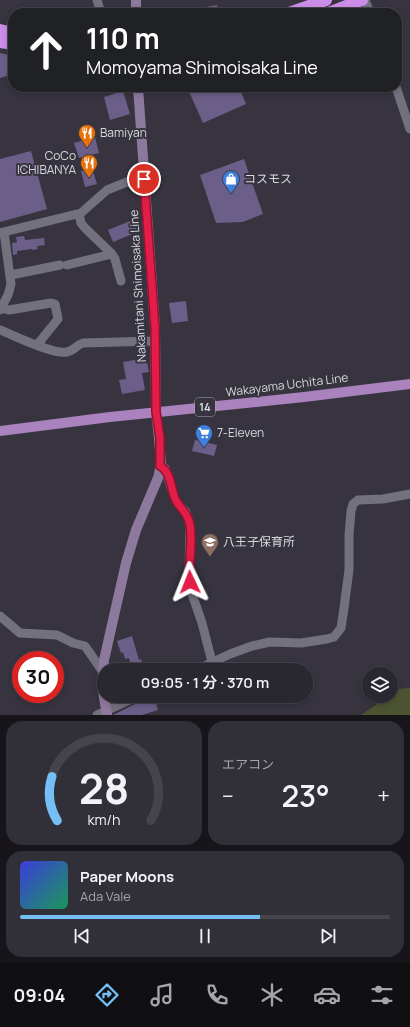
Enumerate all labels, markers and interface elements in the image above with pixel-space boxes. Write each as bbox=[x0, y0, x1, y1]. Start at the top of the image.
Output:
text: 110 m bbox=[86, 19, 160, 57]
icon: ahead bbox=[20, 24, 72, 76]
text: Momoyama Shimoisaka Line bbox=[86, 55, 318, 79]
restaurant icon: Bamiyan bbox=[77, 123, 97, 148]
place label: Bamiyan bbox=[100, 124, 147, 141]
place label: CoCo ICHIBANYA bbox=[17, 147, 76, 178]
restaurant icon: CoCo ICHIBANYA bbox=[79, 153, 99, 178]
pin bbox=[127, 162, 161, 196]
icon: arrive bbox=[133, 168, 155, 190]
shop icon: コスモス bbox=[221, 169, 241, 194]
place label: コスモス bbox=[244, 170, 292, 187]
street label: Nakamitani Shimoisaka Line bbox=[125, 209, 150, 363]
street label: Wakayama Uchita Line bbox=[225, 369, 349, 400]
road number: 14 bbox=[195, 398, 215, 416]
supermarket icon: 7-Eleven bbox=[194, 423, 214, 448]
place label: 7-Eleven bbox=[217, 424, 264, 441]
school or university icon: 八王子保育所 bbox=[200, 532, 220, 557]
place label: 八王子保育所 bbox=[223, 533, 295, 550]
position arrow bbox=[169, 561, 211, 603]
speed limit sign: 30 bbox=[12, 651, 64, 703]
map controls bbox=[362, 667, 398, 703]
button: layers bbox=[362, 667, 398, 703]
text: 09:05 · 1 分 · 370 m bbox=[141, 672, 269, 693]
text: エアコン bbox=[222, 755, 274, 773]
text: 28 bbox=[79, 760, 129, 816]
text: 23° bbox=[281, 775, 330, 816]
text: − bbox=[222, 781, 234, 811]
text: + bbox=[377, 781, 390, 811]
text: km/h bbox=[87, 810, 121, 829]
text: Paper Moons bbox=[80, 866, 174, 887]
text: Ada Vale bbox=[80, 887, 131, 905]
icon: previous bbox=[71, 925, 93, 947]
icon: pause bbox=[194, 925, 216, 947]
icon: next bbox=[317, 925, 339, 947]
icon: directions bbox=[93, 981, 121, 1009]
icon: music bbox=[148, 981, 176, 1009]
icon: phone bbox=[203, 981, 231, 1009]
icon: climate bbox=[258, 981, 286, 1009]
icon: car bbox=[313, 981, 341, 1009]
icon: filters bbox=[368, 981, 396, 1009]
text: 09:04 bbox=[14, 983, 66, 1007]

